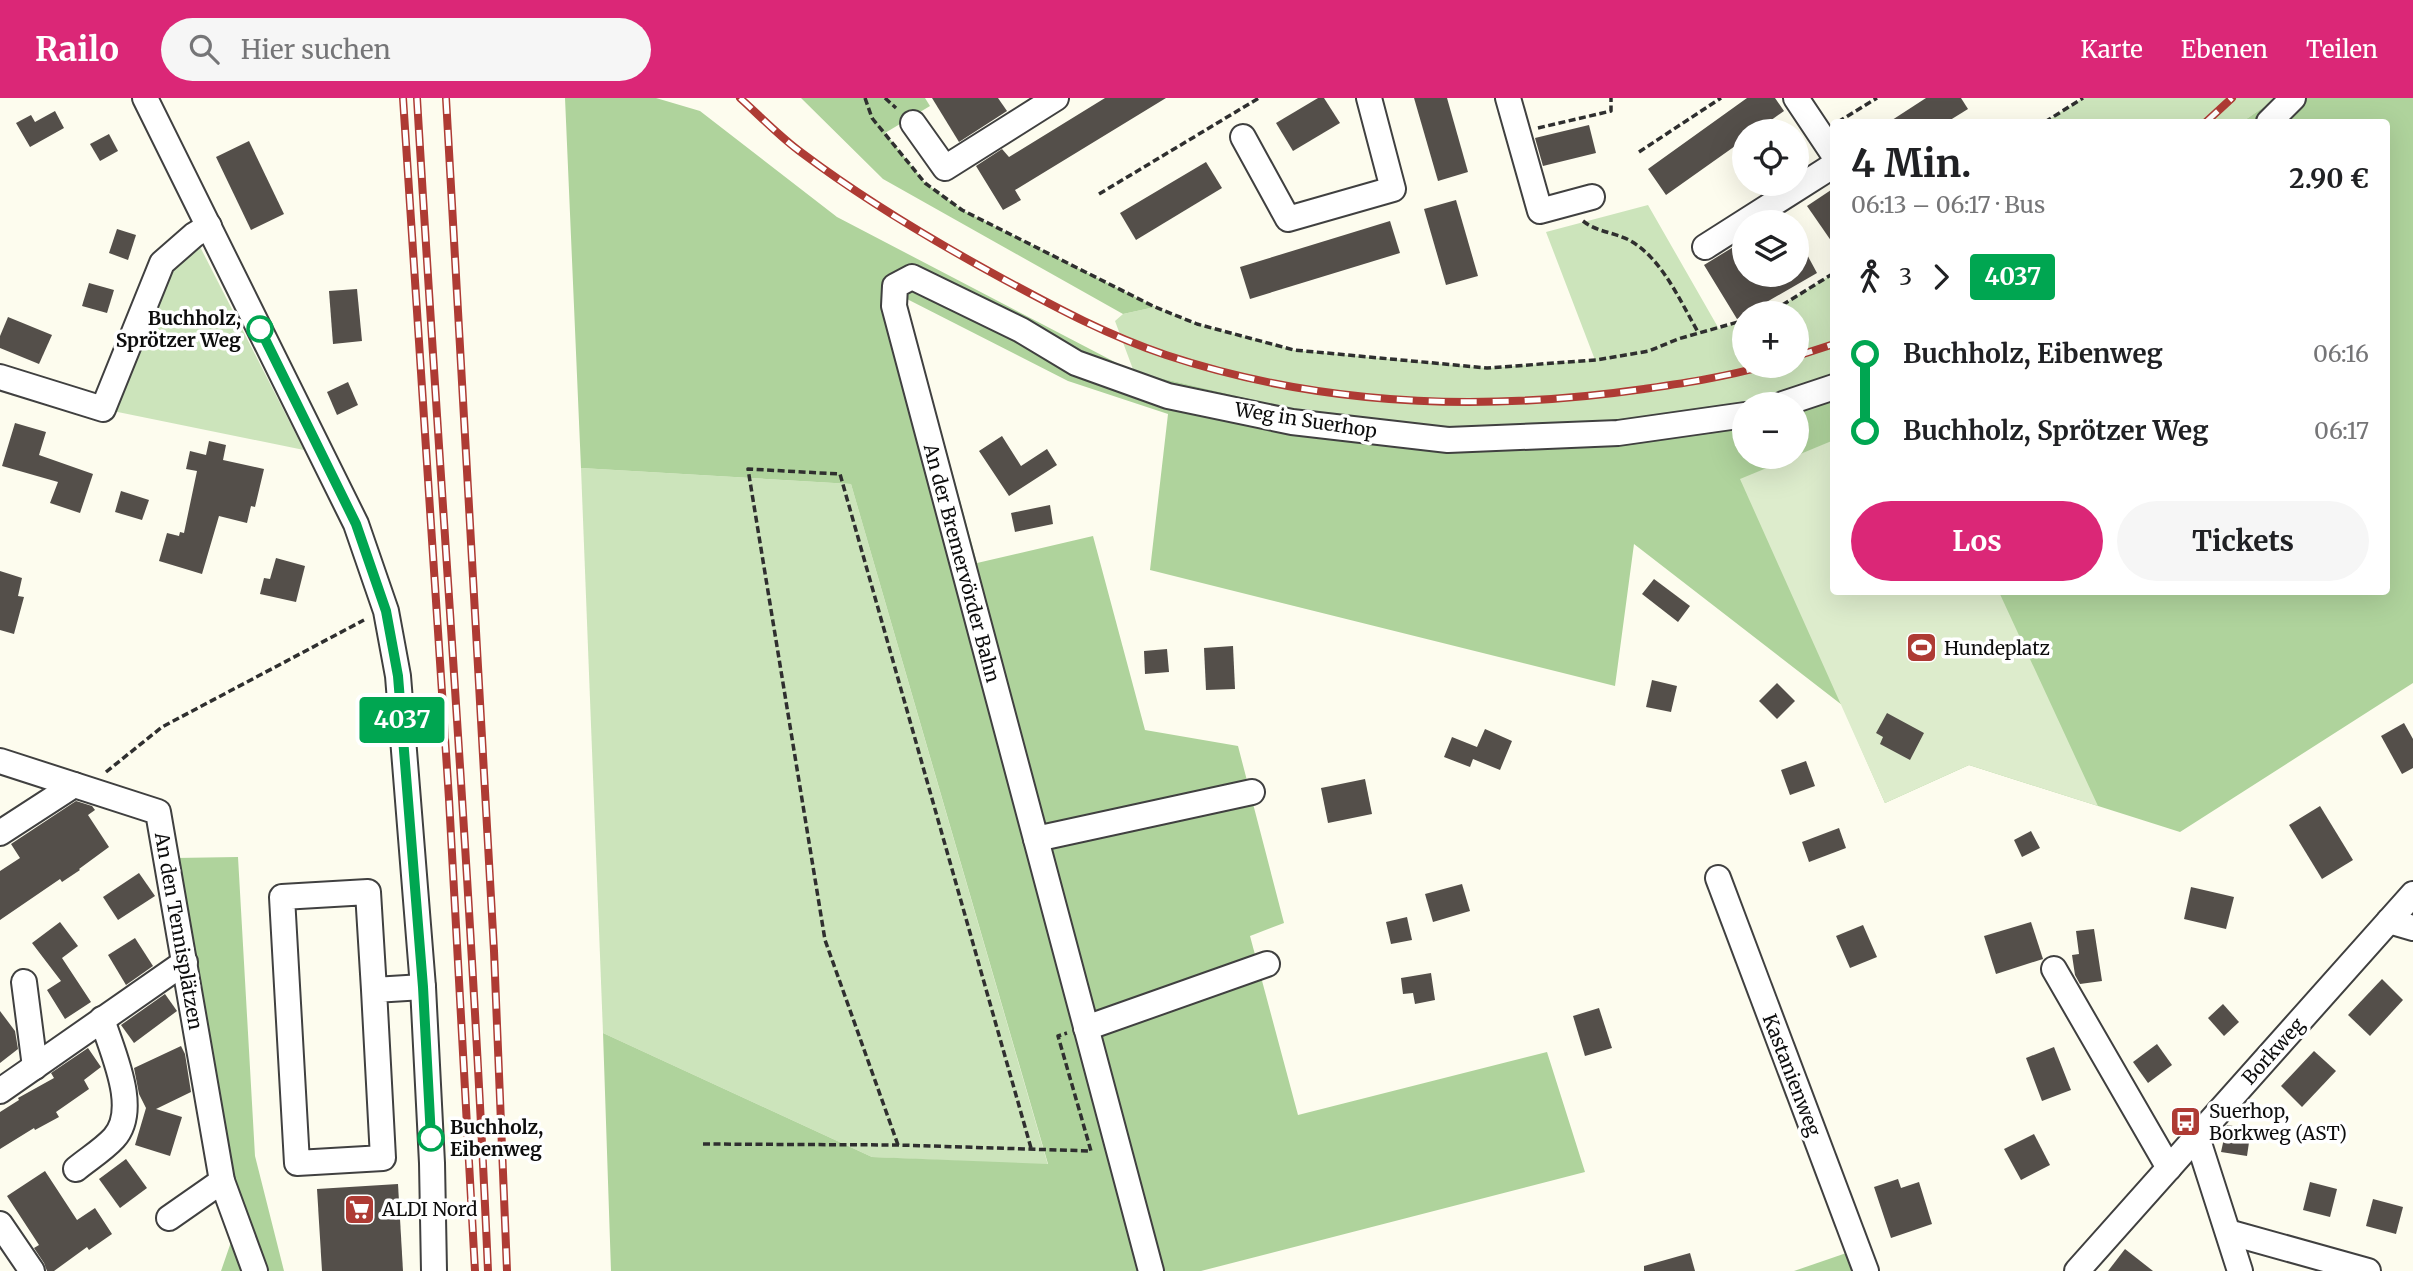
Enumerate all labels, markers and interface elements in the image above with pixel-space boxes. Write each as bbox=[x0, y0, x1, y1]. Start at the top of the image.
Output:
search box bbox=[161, 18, 651, 81]
text: Railo bbox=[35, 29, 119, 70]
icon: search bbox=[185, 30, 223, 68]
text: Hier suchen bbox=[241, 33, 391, 66]
text: Karte bbox=[2080, 34, 2143, 65]
text: Ebenen bbox=[2181, 34, 2268, 65]
text: Teilen bbox=[2306, 34, 2378, 65]
map controls bbox=[1732, 119, 1809, 469]
button: locate bbox=[1732, 119, 1809, 196]
text: 4 Min. bbox=[1851, 140, 1971, 187]
text: 2.90 € bbox=[2289, 162, 2369, 195]
text: 06:13 – 06:17 · Bus bbox=[1851, 190, 2045, 219]
button: layers bbox=[1732, 210, 1809, 287]
icon: walk bbox=[1851, 258, 1889, 296]
icon: forward bbox=[1922, 258, 1960, 296]
text: 4037 bbox=[1984, 261, 2041, 292]
text: 3 bbox=[1899, 262, 1912, 291]
button: + bbox=[1732, 301, 1809, 378]
place label: Buchholz, Sprötzer Weg bbox=[116, 306, 241, 352]
marker: Buchholz, Sprötzer Weg bbox=[247, 316, 273, 342]
text: Buchholz, Eibenweg bbox=[1903, 337, 2163, 370]
text: 06:16 bbox=[2313, 339, 2369, 368]
button: − bbox=[1732, 392, 1809, 469]
street label: Weg in Suerhop bbox=[1232, 397, 1379, 443]
text: Buchholz, Sprötzer Weg bbox=[1903, 414, 2208, 447]
text: 06:17 bbox=[2314, 416, 2369, 445]
street label: An der Bremervörder Bahn bbox=[918, 440, 1006, 685]
button: Los bbox=[1851, 501, 2103, 581]
button: Tickets bbox=[2117, 501, 2369, 581]
sports icon: Hundeplatz bbox=[1904, 631, 1938, 665]
place label: Hundeplatz bbox=[1944, 636, 2050, 660]
line badge: 4037 bbox=[353, 697, 451, 743]
text: 4037 bbox=[373, 704, 431, 735]
street label: An den Tennisplätzen bbox=[150, 830, 208, 1032]
street label: Kastanienweg bbox=[1758, 1010, 1827, 1140]
street label: Borkweg bbox=[2237, 1012, 2310, 1089]
place label: Suerhop, Borkweg (AST) bbox=[2209, 1099, 2347, 1145]
bus stop icon: Suerhop, Borkweg (AST) bbox=[2169, 1105, 2203, 1139]
place label: Buchholz, Eibenweg bbox=[450, 1115, 543, 1161]
marker: Buchholz, Eibenweg bbox=[418, 1125, 444, 1151]
supermarket icon: ALDI Nord bbox=[342, 1192, 376, 1226]
place label: ALDI Nord bbox=[381, 1197, 477, 1221]

